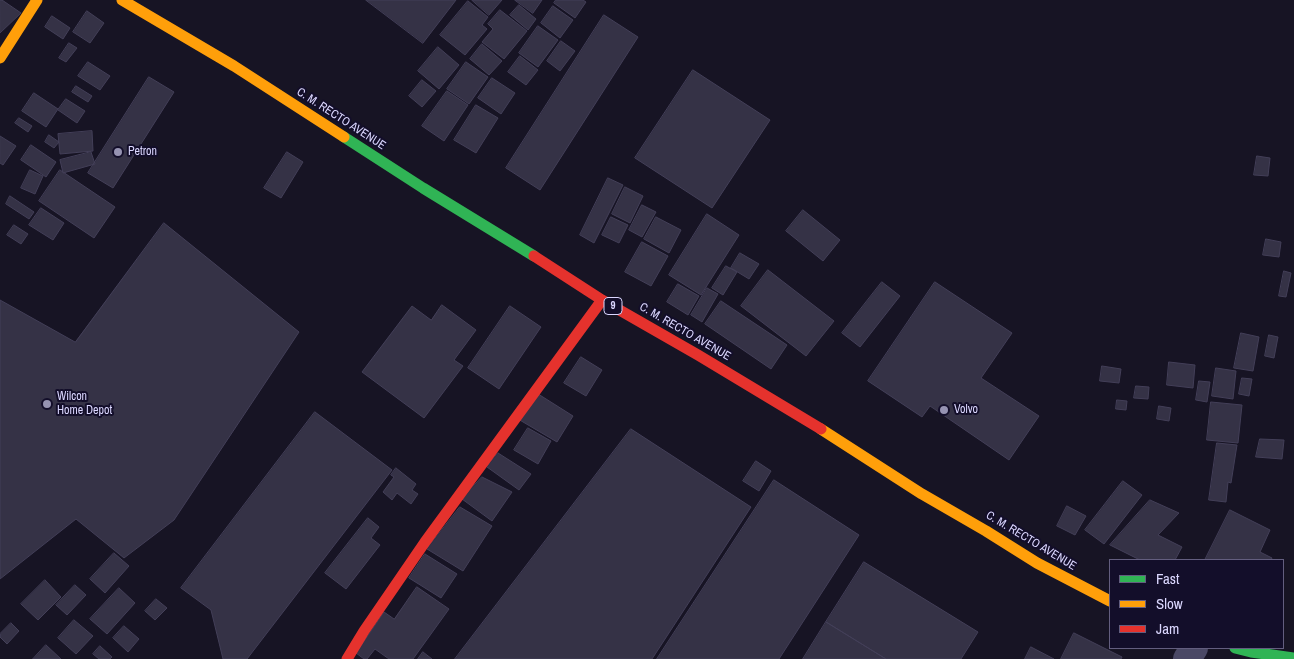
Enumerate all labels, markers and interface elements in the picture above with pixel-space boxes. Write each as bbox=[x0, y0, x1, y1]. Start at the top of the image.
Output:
street label: C. M. RECTO AVENUE bbox=[294, 85, 388, 153]
place label: Petron bbox=[128, 145, 157, 159]
marker: Petron bbox=[112, 146, 124, 158]
road number: 9 bbox=[604, 298, 622, 314]
street label: C. M. RECTO AVENUE bbox=[637, 300, 733, 364]
place label: Wilcon Home Depot bbox=[57, 390, 112, 418]
marker: Wilcon Home Depot bbox=[41, 398, 53, 410]
place label: Volvo bbox=[954, 403, 978, 417]
marker: Volvo bbox=[938, 404, 950, 416]
street label: C. M. RECTO AVENUE bbox=[983, 508, 1079, 574]
legend bbox=[1109, 559, 1284, 649]
text: Fast bbox=[1156, 568, 1179, 589]
text: Slow bbox=[1156, 593, 1183, 614]
text: Jam bbox=[1156, 618, 1179, 639]

